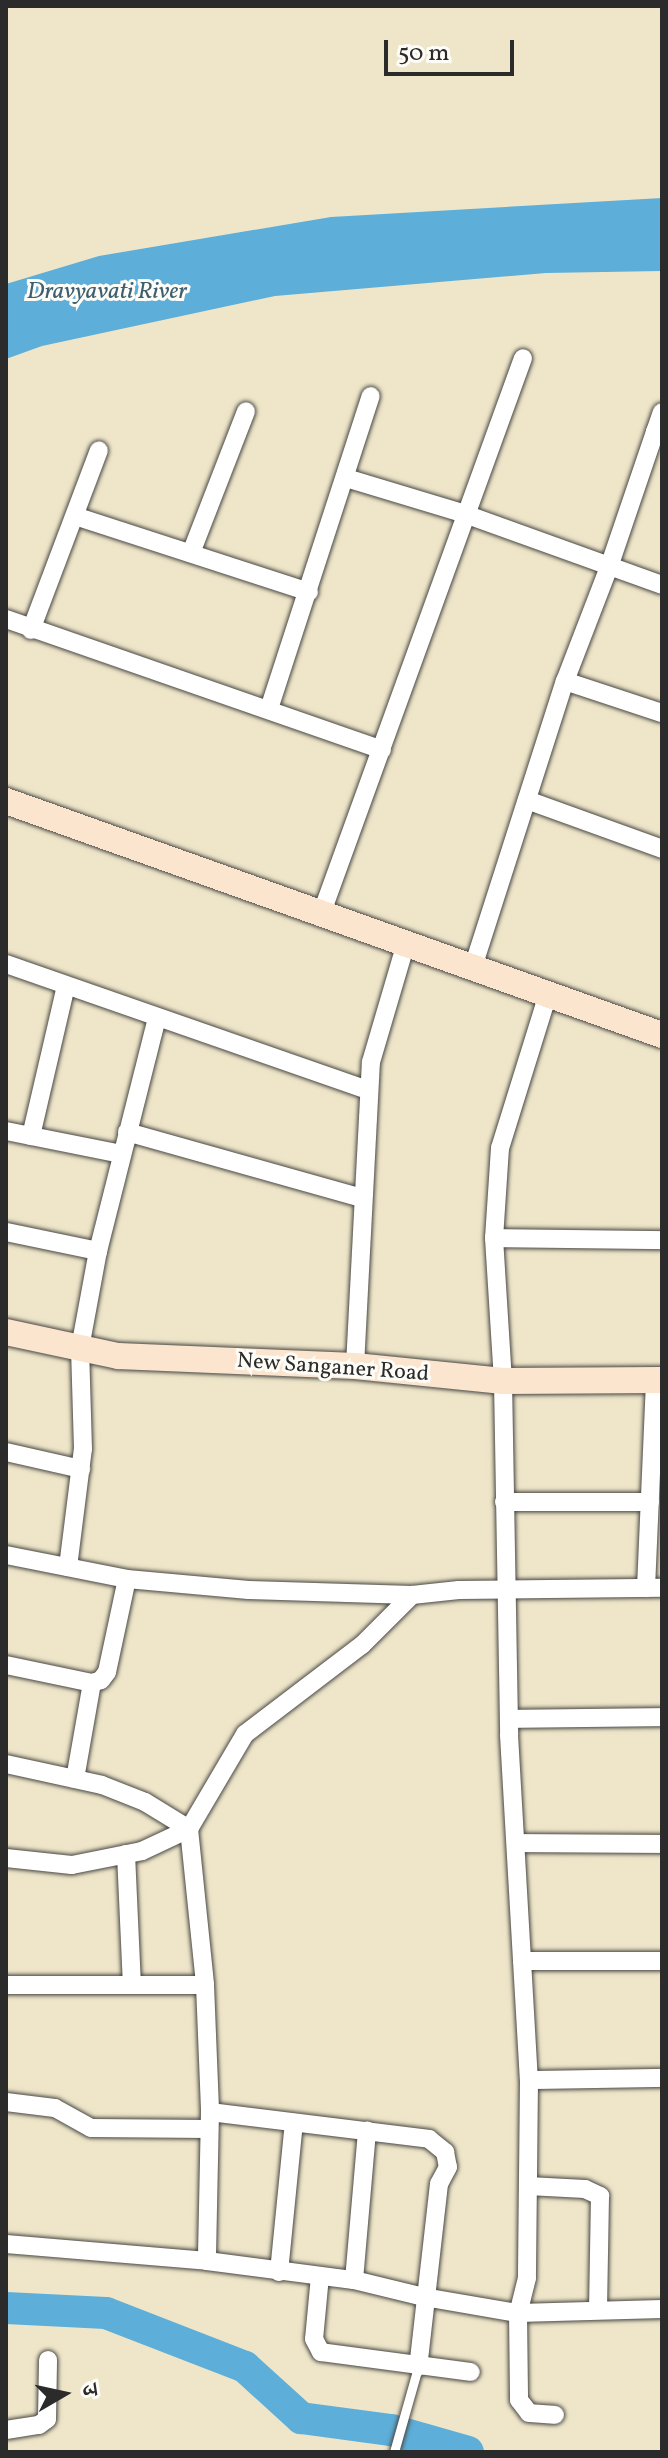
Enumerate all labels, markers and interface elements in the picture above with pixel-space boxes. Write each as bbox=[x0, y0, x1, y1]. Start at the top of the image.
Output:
scale bar bbox=[388, 24, 518, 74]
text: 50 m bbox=[398, 37, 450, 71]
water label: Dravyavati River bbox=[27, 279, 187, 307]
street label: New Sanganer Road bbox=[236, 1348, 430, 1388]
north arrow bbox=[24, 2354, 104, 2434]
text: उ bbox=[72, 2382, 104, 2398]

